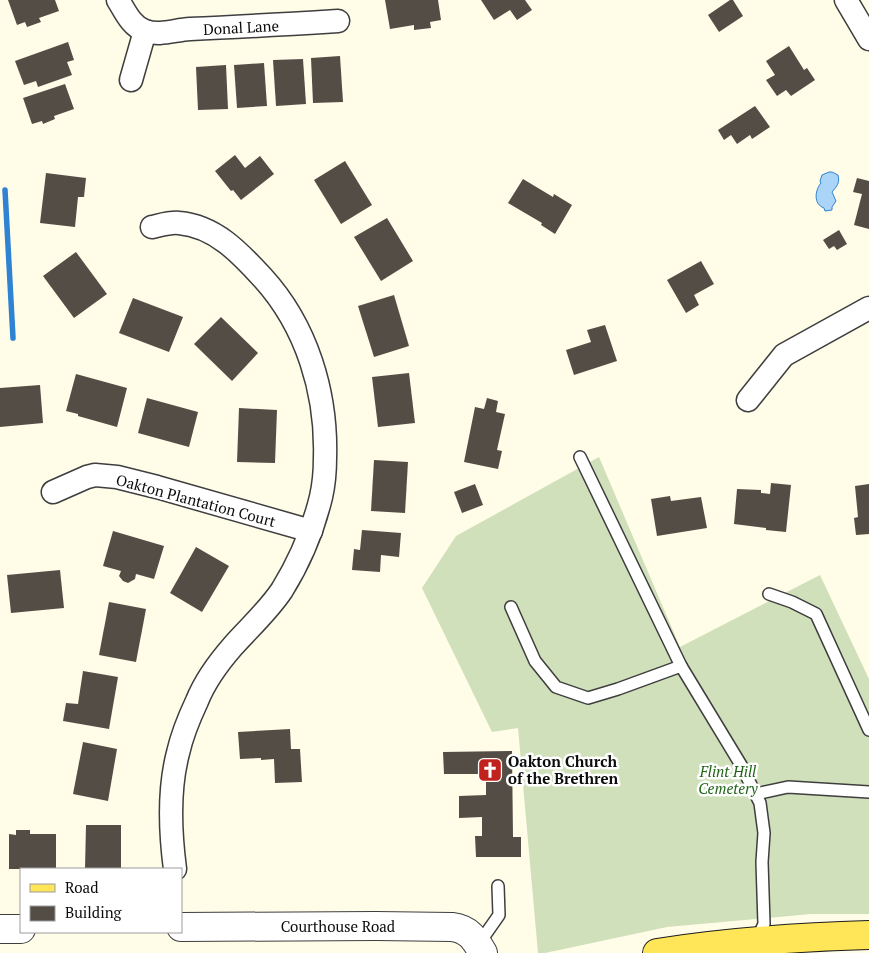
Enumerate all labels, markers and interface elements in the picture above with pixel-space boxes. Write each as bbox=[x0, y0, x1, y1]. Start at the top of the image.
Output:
street label: Donal Lane bbox=[203, 15, 279, 39]
street label: Oakton Plantation Court bbox=[114, 469, 278, 531]
place label: Oakton Church of the Brethren bbox=[508, 751, 619, 788]
church icon: Oakton Church of the Brethren bbox=[477, 757, 503, 783]
park label: Flint Hill Cemetery bbox=[698, 761, 759, 798]
legend bbox=[20, 868, 182, 933]
text: Road bbox=[65, 877, 98, 897]
text: Building bbox=[65, 902, 123, 922]
street label: Courthouse Road bbox=[281, 916, 395, 936]

